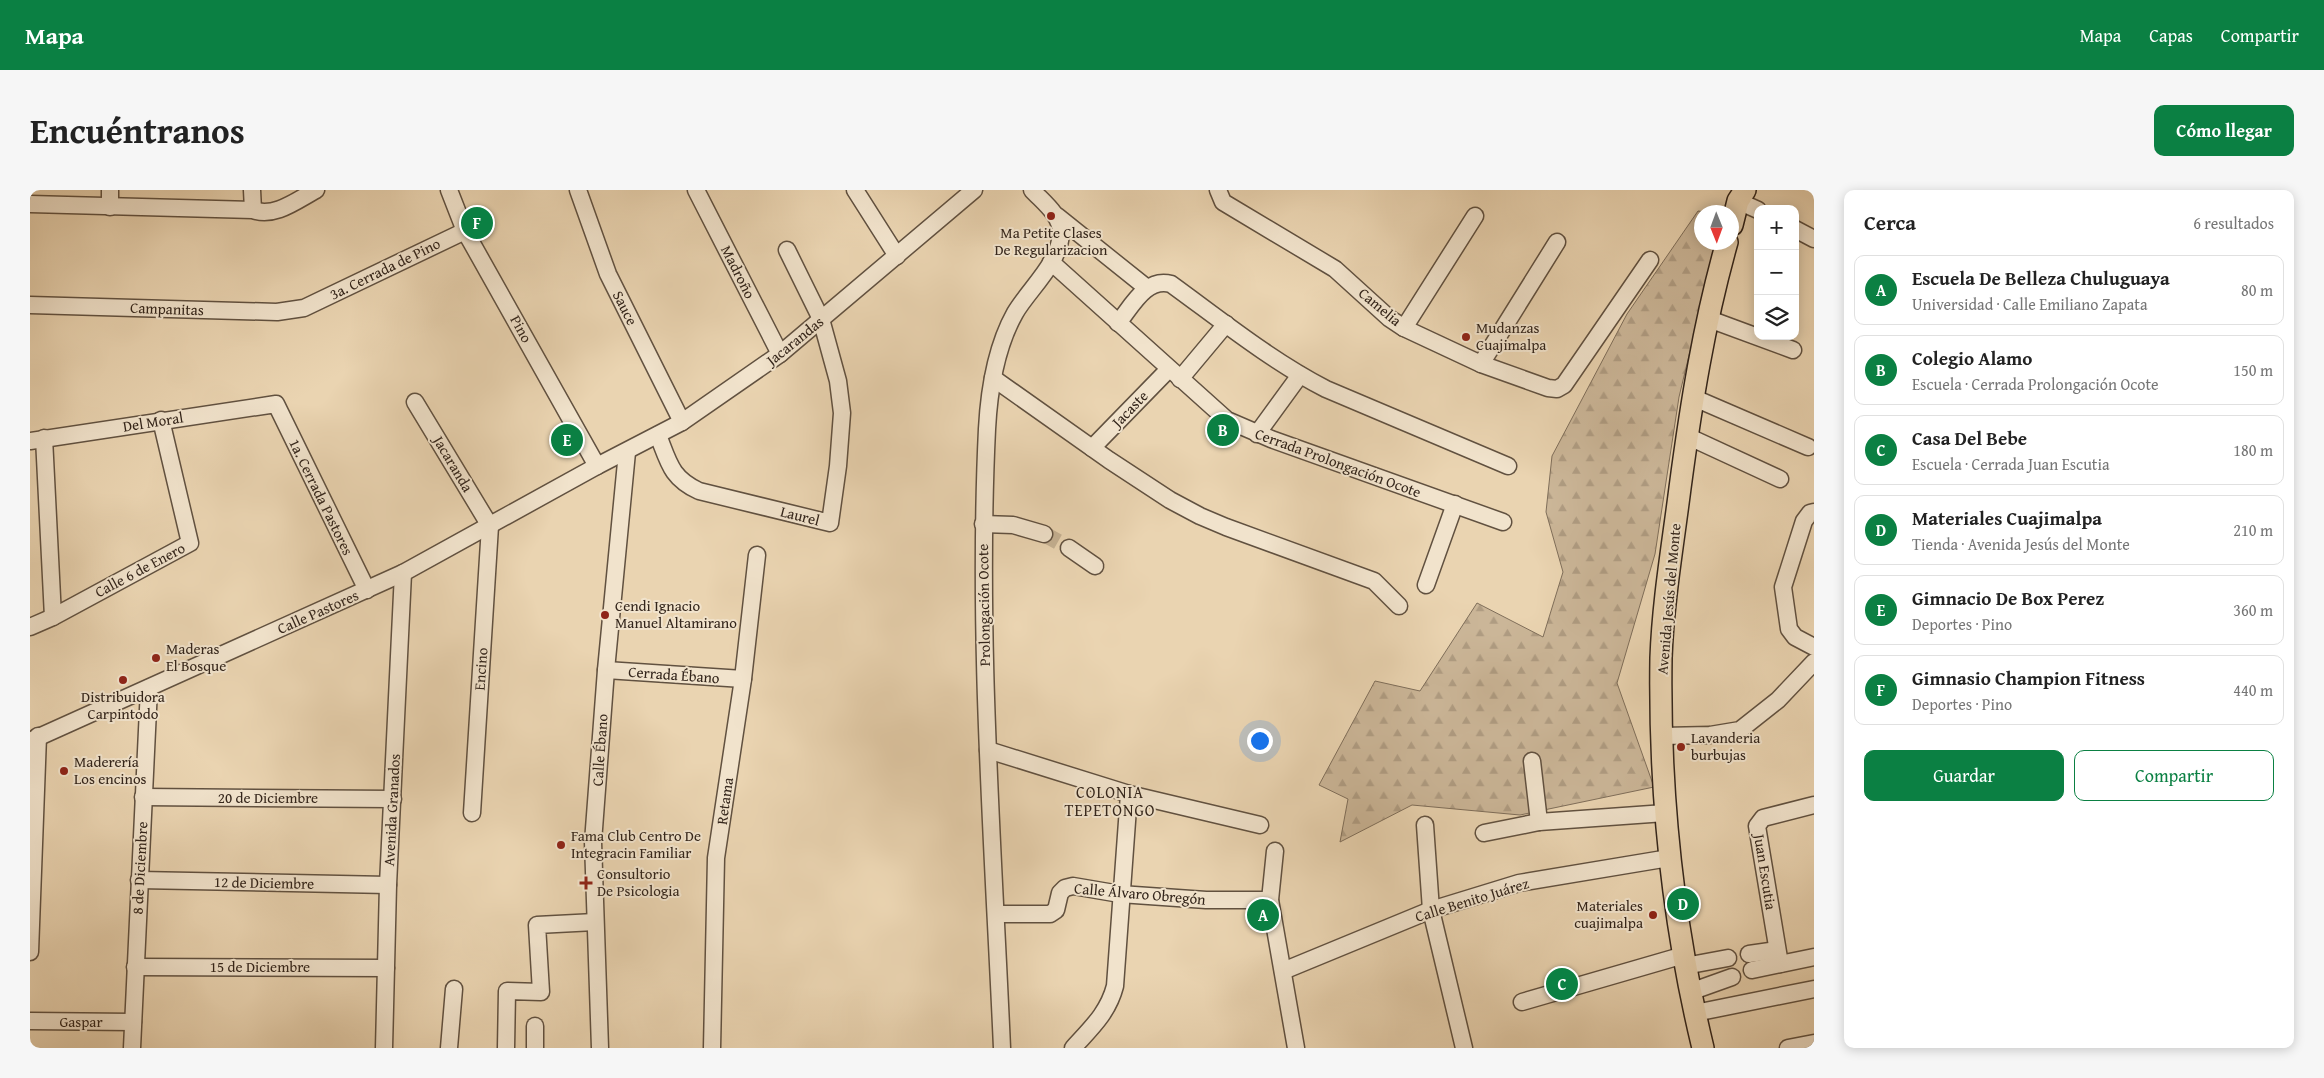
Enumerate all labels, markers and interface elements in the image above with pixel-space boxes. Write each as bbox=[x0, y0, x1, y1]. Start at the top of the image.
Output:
text: Mapa bbox=[25, 18, 84, 53]
text: Mapa bbox=[2080, 22, 2121, 49]
text: Capas bbox=[2149, 22, 2193, 49]
text: Compartir bbox=[2221, 22, 2299, 49]
text: Encuéntranos bbox=[30, 105, 245, 156]
button: Cómo llegar bbox=[2154, 105, 2294, 156]
pin: F bbox=[461, 204, 493, 242]
north arrow bbox=[1694, 205, 1739, 250]
map controls bbox=[1754, 205, 1799, 340]
button: + bbox=[1754, 205, 1799, 250]
text: Cerca bbox=[1864, 207, 1916, 238]
marker: Ma Petite Clases De Regularizacion bbox=[1045, 210, 1057, 222]
text: 6 resultados bbox=[2193, 211, 2274, 235]
place label: Ma Petite Clases De Regularizacion bbox=[995, 222, 1108, 260]
street label: 3a. Cerrada de Pino bbox=[326, 232, 444, 304]
street label: Madroño bbox=[716, 242, 761, 302]
button: − bbox=[1754, 250, 1799, 295]
text: Escuela De Belleza Chuluguaya bbox=[1912, 264, 2170, 292]
text: A bbox=[1876, 278, 1886, 302]
text: 80 m bbox=[2241, 278, 2273, 302]
street label: Camelia bbox=[1354, 282, 1406, 331]
street label: Sauce bbox=[608, 287, 643, 329]
text: Universidad · Calle Emiliano Zapata bbox=[1912, 292, 2148, 316]
button: layers bbox=[1754, 295, 1799, 340]
street label: Campanitas bbox=[130, 297, 204, 320]
street label: Pino bbox=[505, 311, 538, 347]
street label: Jacarandas bbox=[760, 311, 828, 371]
place label: Mudanzas Cuajimalpa bbox=[1476, 317, 1546, 355]
marker: Mudanzas Cuajimalpa bbox=[1460, 331, 1472, 343]
text: Colegio Alamo bbox=[1912, 344, 2032, 372]
text: B bbox=[1876, 358, 1886, 382]
text: 150 m bbox=[2233, 358, 2273, 382]
text: Escuela · Cerrada Prolongación Ocote bbox=[1912, 372, 2159, 396]
street label: Jacaste bbox=[1105, 386, 1152, 433]
street label: Del Moral bbox=[121, 406, 185, 437]
pin: B bbox=[1207, 411, 1239, 449]
pin: E bbox=[551, 421, 583, 459]
street label: Cerrada Prolongación Ocote bbox=[1252, 423, 1424, 502]
text: Casa Del Bebe bbox=[1912, 424, 2027, 452]
street label: Jacaranda bbox=[427, 430, 478, 496]
street label: 1a. Cerrada Pastores bbox=[284, 435, 359, 559]
text: C bbox=[1876, 438, 1886, 462]
text: 180 m bbox=[2233, 438, 2273, 462]
text: Escuela · Cerrada Juan Escutia bbox=[1912, 452, 2110, 476]
street label: Laurel bbox=[778, 501, 822, 531]
text: Materiales Cuajimalpa bbox=[1912, 504, 2102, 532]
text: D bbox=[1876, 518, 1886, 542]
text: 210 m bbox=[2233, 518, 2273, 542]
street label: Avenida Jesús del Monte bbox=[1651, 522, 1686, 676]
text: Tienda · Avenida Jesús del Monte bbox=[1912, 532, 2130, 556]
street label: Calle 6 de Enero bbox=[91, 537, 189, 602]
street label: Prolongación Ocote bbox=[972, 544, 995, 666]
street label: Calle Pastores bbox=[274, 584, 362, 639]
text: Gimnacio De Box Perez bbox=[1912, 584, 2104, 612]
place label: Cendi Ignacio Manuel Altamirano bbox=[615, 595, 737, 633]
text: E bbox=[1877, 598, 1885, 622]
text: 360 m bbox=[2233, 598, 2273, 622]
marker: Cendi Ignacio Manuel Altamirano bbox=[599, 609, 611, 621]
text: Deportes · Pino bbox=[1912, 612, 2012, 636]
place label: Maderas El Bosque bbox=[166, 638, 226, 676]
street label: Encino bbox=[469, 646, 492, 691]
marker: Maderas El Bosque bbox=[150, 652, 162, 664]
street label: Cerrada Ébano bbox=[628, 661, 721, 688]
text: Gimnasio Champion Fitness bbox=[1912, 664, 2145, 692]
marker: Distribuidora Carpintodo bbox=[117, 674, 129, 686]
text: F bbox=[1877, 678, 1885, 702]
text: 440 m bbox=[2233, 678, 2273, 702]
place label: Distribuidora Carpintodo bbox=[81, 686, 165, 724]
text: Deportes · Pino bbox=[1912, 692, 2012, 716]
street label: Calle Ébano bbox=[586, 713, 613, 787]
place label: Lavanderia burbujas bbox=[1691, 727, 1760, 765]
your location bbox=[1247, 728, 1273, 754]
marker: Lavanderia burbujas bbox=[1675, 741, 1687, 753]
button: Guardar bbox=[1864, 750, 2064, 801]
button: Compartir bbox=[2074, 750, 2274, 801]
place label: Maderería Los encinos bbox=[74, 751, 147, 789]
street label: Avenida Granados bbox=[378, 753, 405, 867]
marker: Maderería Los encinos bbox=[58, 765, 70, 777]
street label: Retama bbox=[711, 776, 738, 826]
district label: COLONIA TEPETONGO bbox=[1064, 780, 1156, 822]
street label: 20 de Diciembre bbox=[218, 787, 318, 808]
street label: 8 de Diciembre bbox=[127, 821, 152, 915]
place label: Fama Club Centro De Integracin Familiar bbox=[571, 825, 701, 863]
street label: Juan Escutia bbox=[1749, 830, 1782, 911]
marker: Fama Club Centro De Integracin Familiar bbox=[555, 839, 567, 851]
place label: Consultorio De Psicologia bbox=[597, 863, 680, 901]
street label: 12 de Diciembre bbox=[214, 871, 314, 894]
street label: Calle Benito Juárez bbox=[1412, 872, 1532, 927]
marker: Consultorio De Psicologia bbox=[579, 876, 593, 890]
street label: Calle Álvaro Obregón bbox=[1073, 877, 1207, 910]
pin: D bbox=[1667, 885, 1699, 923]
place label: Materiales cuajimalpa bbox=[1574, 895, 1643, 933]
pin: A bbox=[1247, 896, 1279, 934]
marker: Materiales cuajimalpa bbox=[1647, 909, 1659, 921]
street label: 15 de Diciembre bbox=[210, 956, 310, 977]
pin: C bbox=[1546, 965, 1578, 1003]
street label: Gaspar bbox=[59, 1011, 103, 1032]

